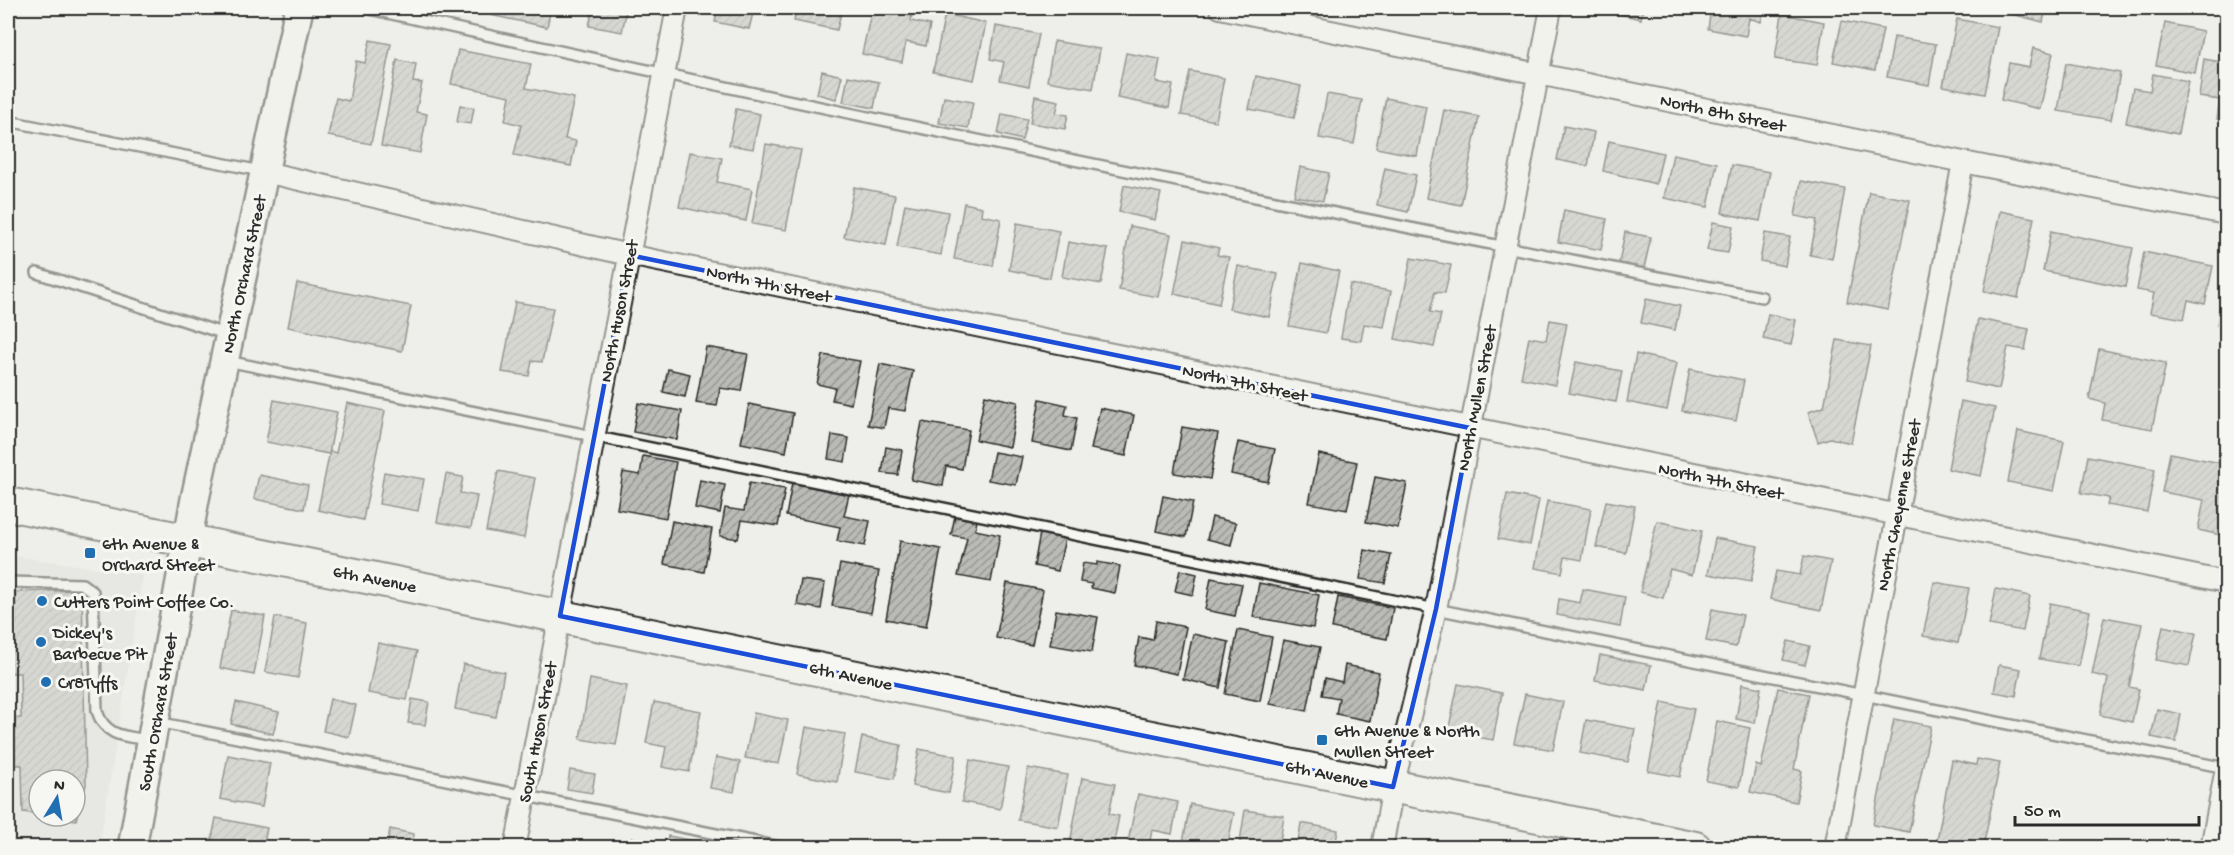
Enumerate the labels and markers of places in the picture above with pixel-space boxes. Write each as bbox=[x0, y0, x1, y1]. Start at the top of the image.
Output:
place label: 6th Avenue & Orchard Street bbox=[102, 535, 216, 577]
marker: 6th Avenue & Orchard Street bbox=[83, 546, 97, 560]
place label: Cutters Point Coffee Co. bbox=[54, 593, 235, 614]
marker: Cutters Point Coffee Co. bbox=[35, 594, 49, 608]
place label: Dickey's Barbecue Pit bbox=[52, 624, 148, 666]
marker: Dickey's Barbecue Pit bbox=[34, 635, 48, 649]
place label: Cr8Tyffs bbox=[58, 674, 119, 695]
marker: Cr8Tyffs bbox=[39, 675, 53, 689]
place label: 6th Avenue & North Mullen Street bbox=[1334, 722, 1480, 764]
marker: 6th Avenue & North Mullen Street bbox=[1315, 733, 1329, 747]

